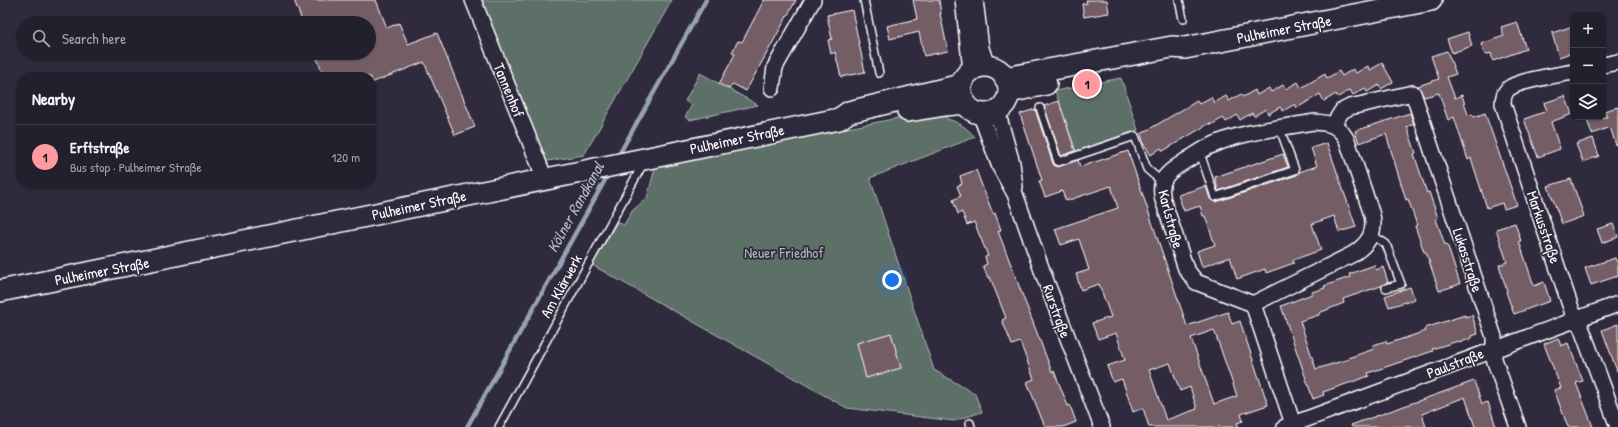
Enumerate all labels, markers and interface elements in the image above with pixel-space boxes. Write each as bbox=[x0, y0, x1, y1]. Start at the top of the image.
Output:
street label: Pulheimer Straße bbox=[1235, 10, 1333, 48]
map controls bbox=[1570, 12, 1606, 120]
button: + bbox=[1570, 12, 1606, 48]
search box bbox=[16, 16, 376, 60]
icon: search bbox=[30, 27, 52, 49]
text: Search here bbox=[62, 28, 126, 49]
button: − bbox=[1570, 48, 1606, 84]
street label: Tannenhof bbox=[489, 60, 530, 121]
pin: 1 bbox=[1074, 69, 1100, 99]
button: layers bbox=[1570, 84, 1606, 120]
text: Nearby bbox=[32, 87, 75, 110]
street label: Pulheimer Straße bbox=[688, 119, 786, 159]
text: Erftstraße bbox=[70, 137, 129, 158]
text: 1 bbox=[43, 148, 47, 166]
text: 120 m bbox=[332, 148, 360, 166]
water label: Kölner Randkanal bbox=[541, 157, 609, 256]
text: Bus stop · Pulheimer Straße bbox=[70, 158, 202, 176]
street label: Pulheimer Straße bbox=[370, 185, 468, 225]
street label: Karlstraße bbox=[1153, 187, 1189, 251]
street label: Markusstraße bbox=[1522, 188, 1566, 266]
street label: Lukasstraße bbox=[1448, 225, 1488, 295]
park label: Neuer Friedhof bbox=[744, 242, 824, 263]
street label: Am Klärwerk bbox=[535, 251, 587, 321]
street label: Pulheimer Straße bbox=[53, 252, 151, 290]
your location bbox=[882, 270, 902, 290]
street label: Rurstraße bbox=[1038, 282, 1076, 340]
street label: Paulstraße bbox=[1423, 343, 1487, 383]

